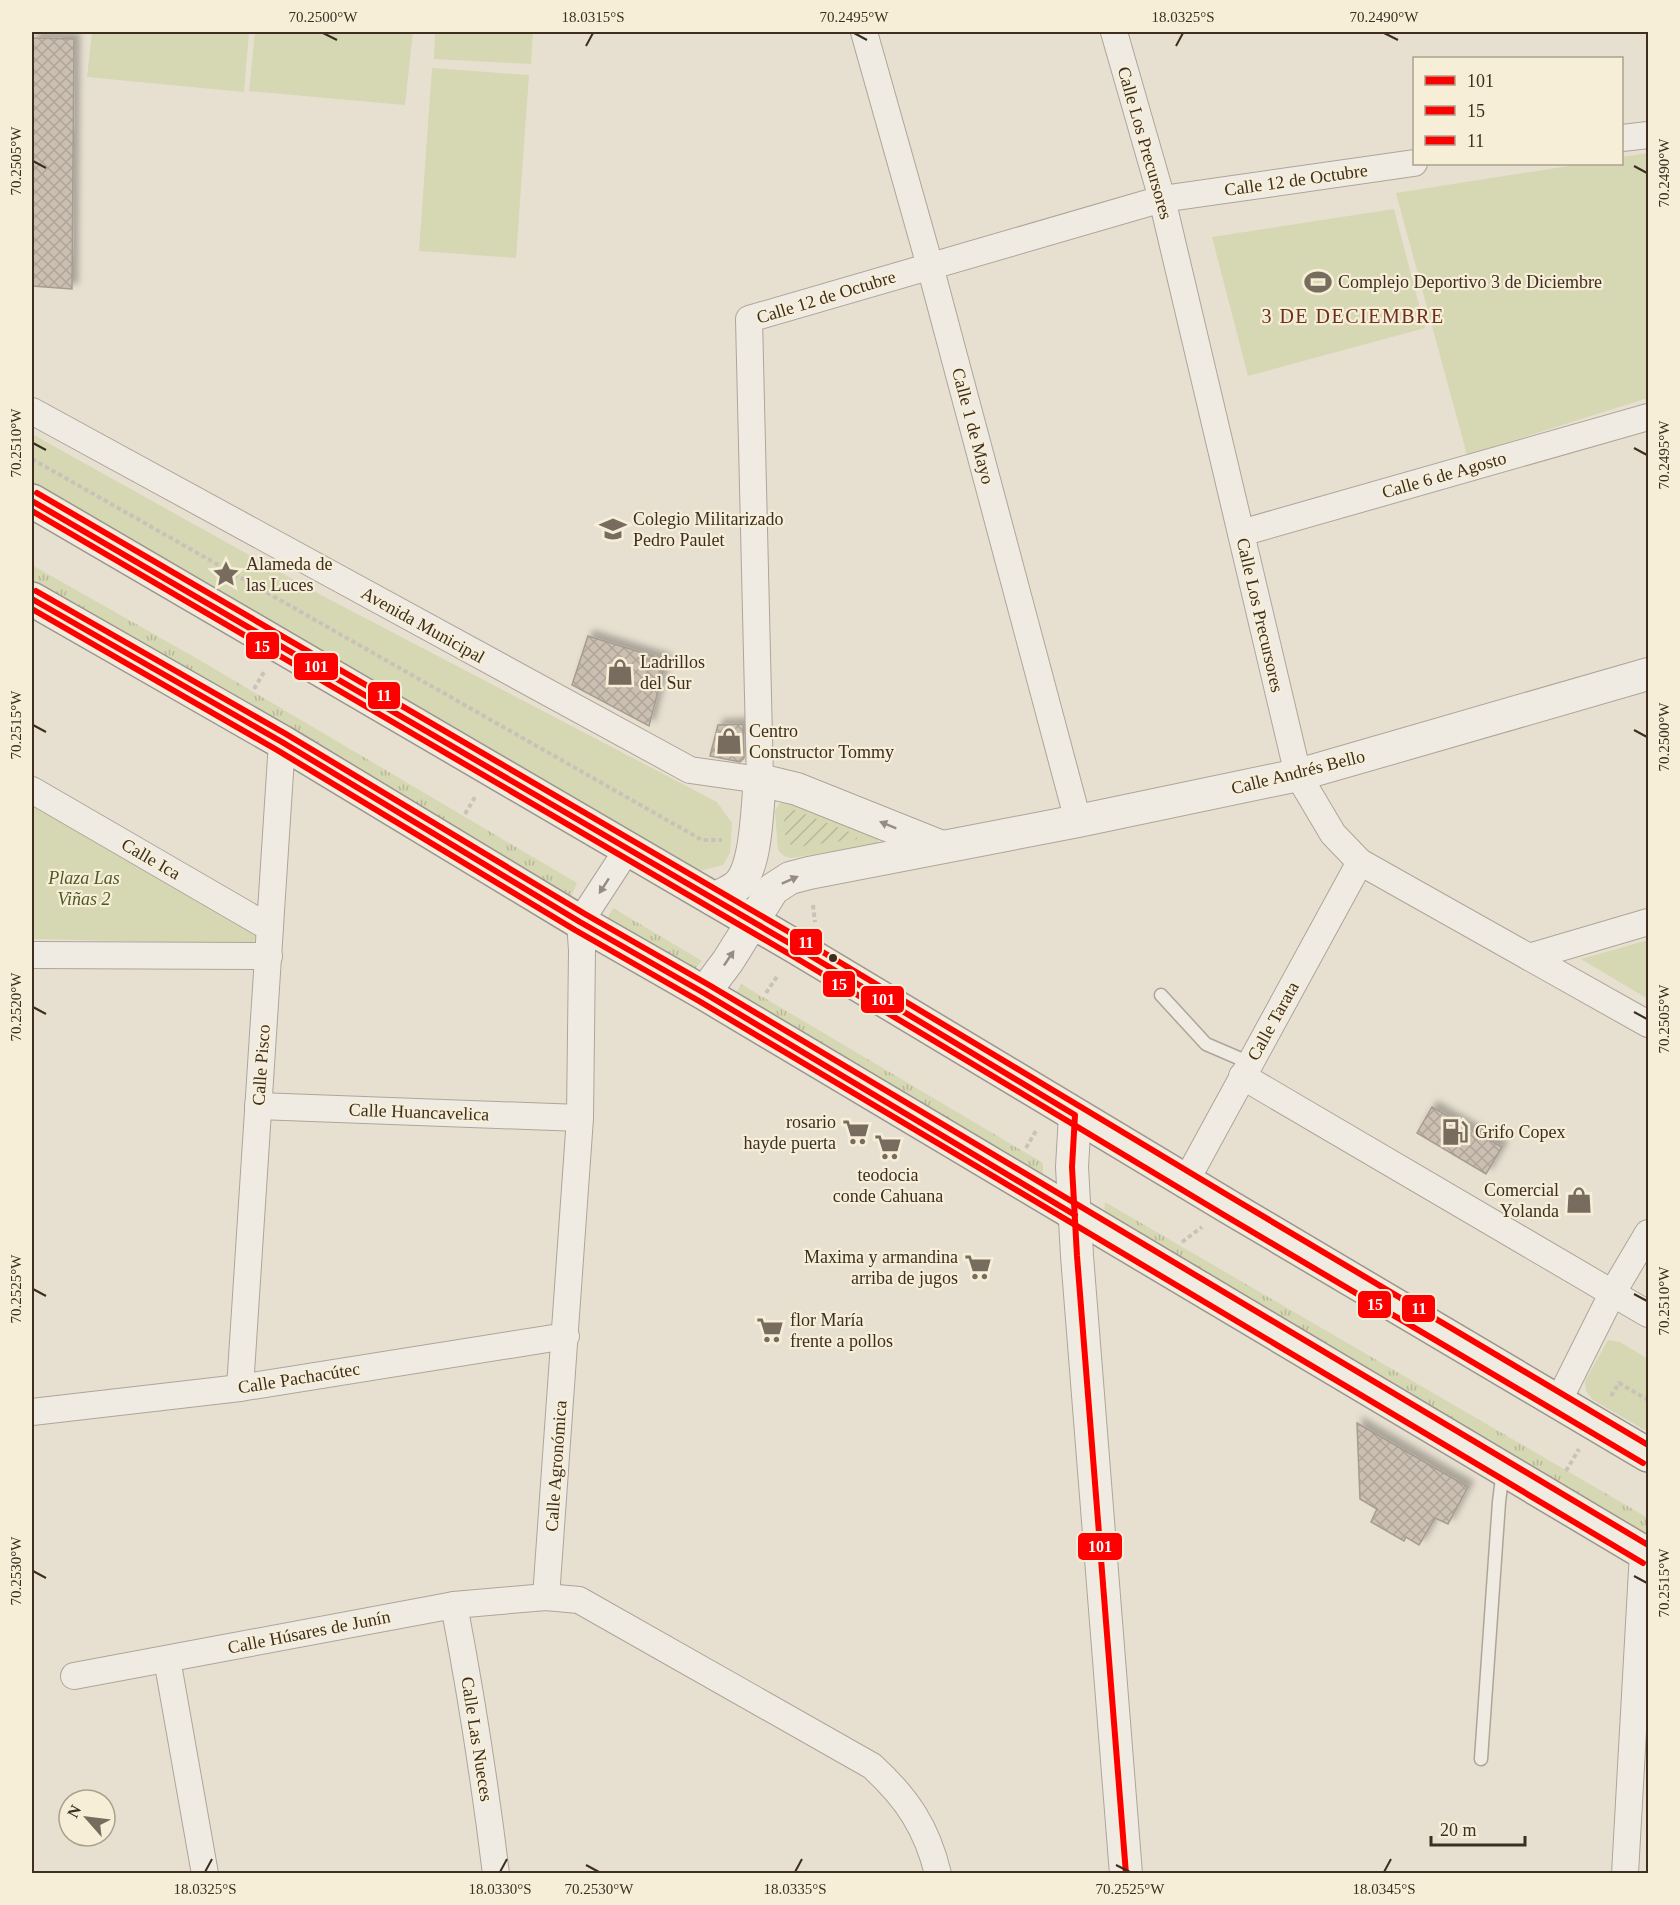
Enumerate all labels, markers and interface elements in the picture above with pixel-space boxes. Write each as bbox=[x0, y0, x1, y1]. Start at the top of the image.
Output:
text: 70.2500°W bbox=[289, 9, 358, 25]
text: 18.0315°S bbox=[561, 9, 625, 25]
text: 70.2495°W bbox=[820, 9, 889, 25]
text: 18.0325°S bbox=[1151, 9, 1215, 25]
text: 70.2490°W bbox=[1350, 9, 1419, 25]
legend bbox=[1413, 57, 1623, 165]
street label: Calle Los Precursores bbox=[1114, 64, 1176, 222]
text: 101 bbox=[1467, 71, 1494, 91]
text: 15 bbox=[1467, 101, 1485, 121]
text: 70.2505°W bbox=[8, 126, 24, 195]
text: 11 bbox=[1467, 131, 1484, 151]
text: 70.2490°W bbox=[1656, 138, 1672, 207]
street label: Calle 12 de Octubre bbox=[1223, 160, 1369, 200]
street label: Calle 12 de Octubre bbox=[754, 266, 898, 328]
sports icon: Complejo Deportivo 3 de Diciembre bbox=[1303, 267, 1333, 297]
place label: Complejo Deportivo 3 de Diciembre bbox=[1338, 272, 1602, 292]
district label: 3 DE DECIEMBRE bbox=[1261, 305, 1445, 327]
street label: Calle 1 de Mayo bbox=[948, 366, 998, 486]
text: 70.2510°W bbox=[8, 408, 24, 477]
text: 70.2495°W bbox=[1656, 420, 1672, 489]
street label: Calle 6 de Agosto bbox=[1379, 448, 1509, 502]
place label: Colegio Militarizado Pedro Paulet bbox=[633, 509, 783, 550]
school or university icon: Colegio Militarizado Pedro Paulet bbox=[598, 514, 628, 544]
street label: Calle Los Precursores bbox=[1232, 536, 1288, 694]
place label: Alameda de las Luces bbox=[246, 554, 332, 595]
place icon: Alameda de las Luces bbox=[211, 559, 241, 589]
street label: Avenida Municipal bbox=[358, 583, 488, 667]
line badge: 15 bbox=[245, 631, 280, 660]
text: 15 bbox=[254, 638, 270, 655]
line badge: 101 bbox=[293, 652, 339, 681]
place label: Ladrillos del Sur bbox=[640, 652, 705, 693]
shop icon: Ladrillos del Sur bbox=[605, 657, 635, 687]
text: 101 bbox=[304, 658, 328, 675]
line badge: 11 bbox=[367, 681, 401, 710]
text: 11 bbox=[376, 687, 392, 704]
text: 70.2515°W bbox=[8, 690, 24, 759]
text: 70.2500°W bbox=[1656, 702, 1672, 771]
place label: Centro Constructor Tommy bbox=[749, 721, 894, 762]
shop icon: Centro Constructor Tommy bbox=[714, 726, 744, 756]
street label: Calle Andrés Bello bbox=[1229, 746, 1367, 798]
one-way arrow bbox=[879, 820, 897, 830]
street label: Calle Ica bbox=[118, 834, 184, 884]
park label: Plaza Las Viñas 2 bbox=[47, 868, 120, 909]
one-way arrow bbox=[782, 875, 799, 884]
one-way arrow bbox=[598, 878, 609, 894]
line badge: 11 bbox=[789, 928, 823, 956]
text: 11 bbox=[798, 934, 814, 951]
one-way arrow bbox=[723, 950, 734, 966]
unlabelled marker bbox=[827, 952, 839, 964]
line badge: 15 bbox=[822, 970, 856, 998]
text: 70.2520°W bbox=[8, 972, 24, 1041]
text: 15 bbox=[831, 976, 847, 993]
street label: Calle Tarata bbox=[1243, 978, 1303, 1064]
text: 70.2505°W bbox=[1656, 984, 1672, 1053]
line badge: 101 bbox=[860, 985, 905, 1014]
text: 101 bbox=[871, 991, 895, 1008]
street label: Calle Pisco bbox=[248, 1024, 274, 1106]
street label: Calle Huancavelica bbox=[348, 1100, 490, 1124]
place label: rosario hayde puerta bbox=[744, 1112, 836, 1153]
supermarket icon: rosario hayde puerta bbox=[841, 1117, 871, 1147]
fuel station icon: Grifo Copex bbox=[1440, 1117, 1470, 1147]
place label: Grifo Copex bbox=[1475, 1122, 1565, 1142]
supermarket icon: teodocia conde Cahuana bbox=[873, 1132, 903, 1162]
place label: teodocia conde Cahuana bbox=[833, 1165, 943, 1206]
place label: Comercial Yolanda bbox=[1484, 1180, 1559, 1221]
shop icon: Comercial Yolanda bbox=[1564, 1185, 1594, 1215]
place label: Maxima y armandina arriba de jugos bbox=[804, 1247, 958, 1288]
supermarket icon: Maxima y armandina arriba de jugos bbox=[963, 1252, 993, 1282]
text: 70.2525°W bbox=[8, 1254, 24, 1323]
text: 70.2510°W bbox=[1656, 1266, 1672, 1335]
line badge: 15 bbox=[1357, 1290, 1392, 1319]
line badge: 11 bbox=[1401, 1294, 1436, 1323]
text: 15 bbox=[1367, 1296, 1383, 1313]
text: 11 bbox=[1411, 1300, 1427, 1317]
place label: flor María frente a pollos bbox=[790, 1310, 893, 1351]
supermarket icon: flor María frente a pollos bbox=[755, 1315, 785, 1345]
street label: Calle Pachacútec bbox=[236, 1358, 362, 1398]
street label: Calle Agronómica bbox=[541, 1400, 571, 1532]
line badge: 101 bbox=[1077, 1532, 1123, 1561]
text: 70.2530°W bbox=[8, 1536, 24, 1605]
text: 101 bbox=[1088, 1538, 1112, 1555]
text: 70.2515°W bbox=[1656, 1548, 1672, 1617]
street label: Calle Húsares de Junín bbox=[226, 1606, 392, 1658]
street label: Calle Las Nueces bbox=[457, 1675, 497, 1803]
north arrow bbox=[57, 1788, 117, 1848]
text: N bbox=[64, 1802, 85, 1820]
scale bar bbox=[1431, 1809, 1526, 1847]
text: 20 m bbox=[1440, 1820, 1477, 1840]
text: 18.0325°S bbox=[173, 1881, 237, 1897]
text: 18.0330°S bbox=[468, 1881, 532, 1897]
text: 70.2530°W bbox=[565, 1881, 634, 1897]
text: 18.0335°S bbox=[763, 1881, 827, 1897]
text: 70.2525°W bbox=[1096, 1881, 1165, 1897]
text: 18.0345°S bbox=[1352, 1881, 1416, 1897]

